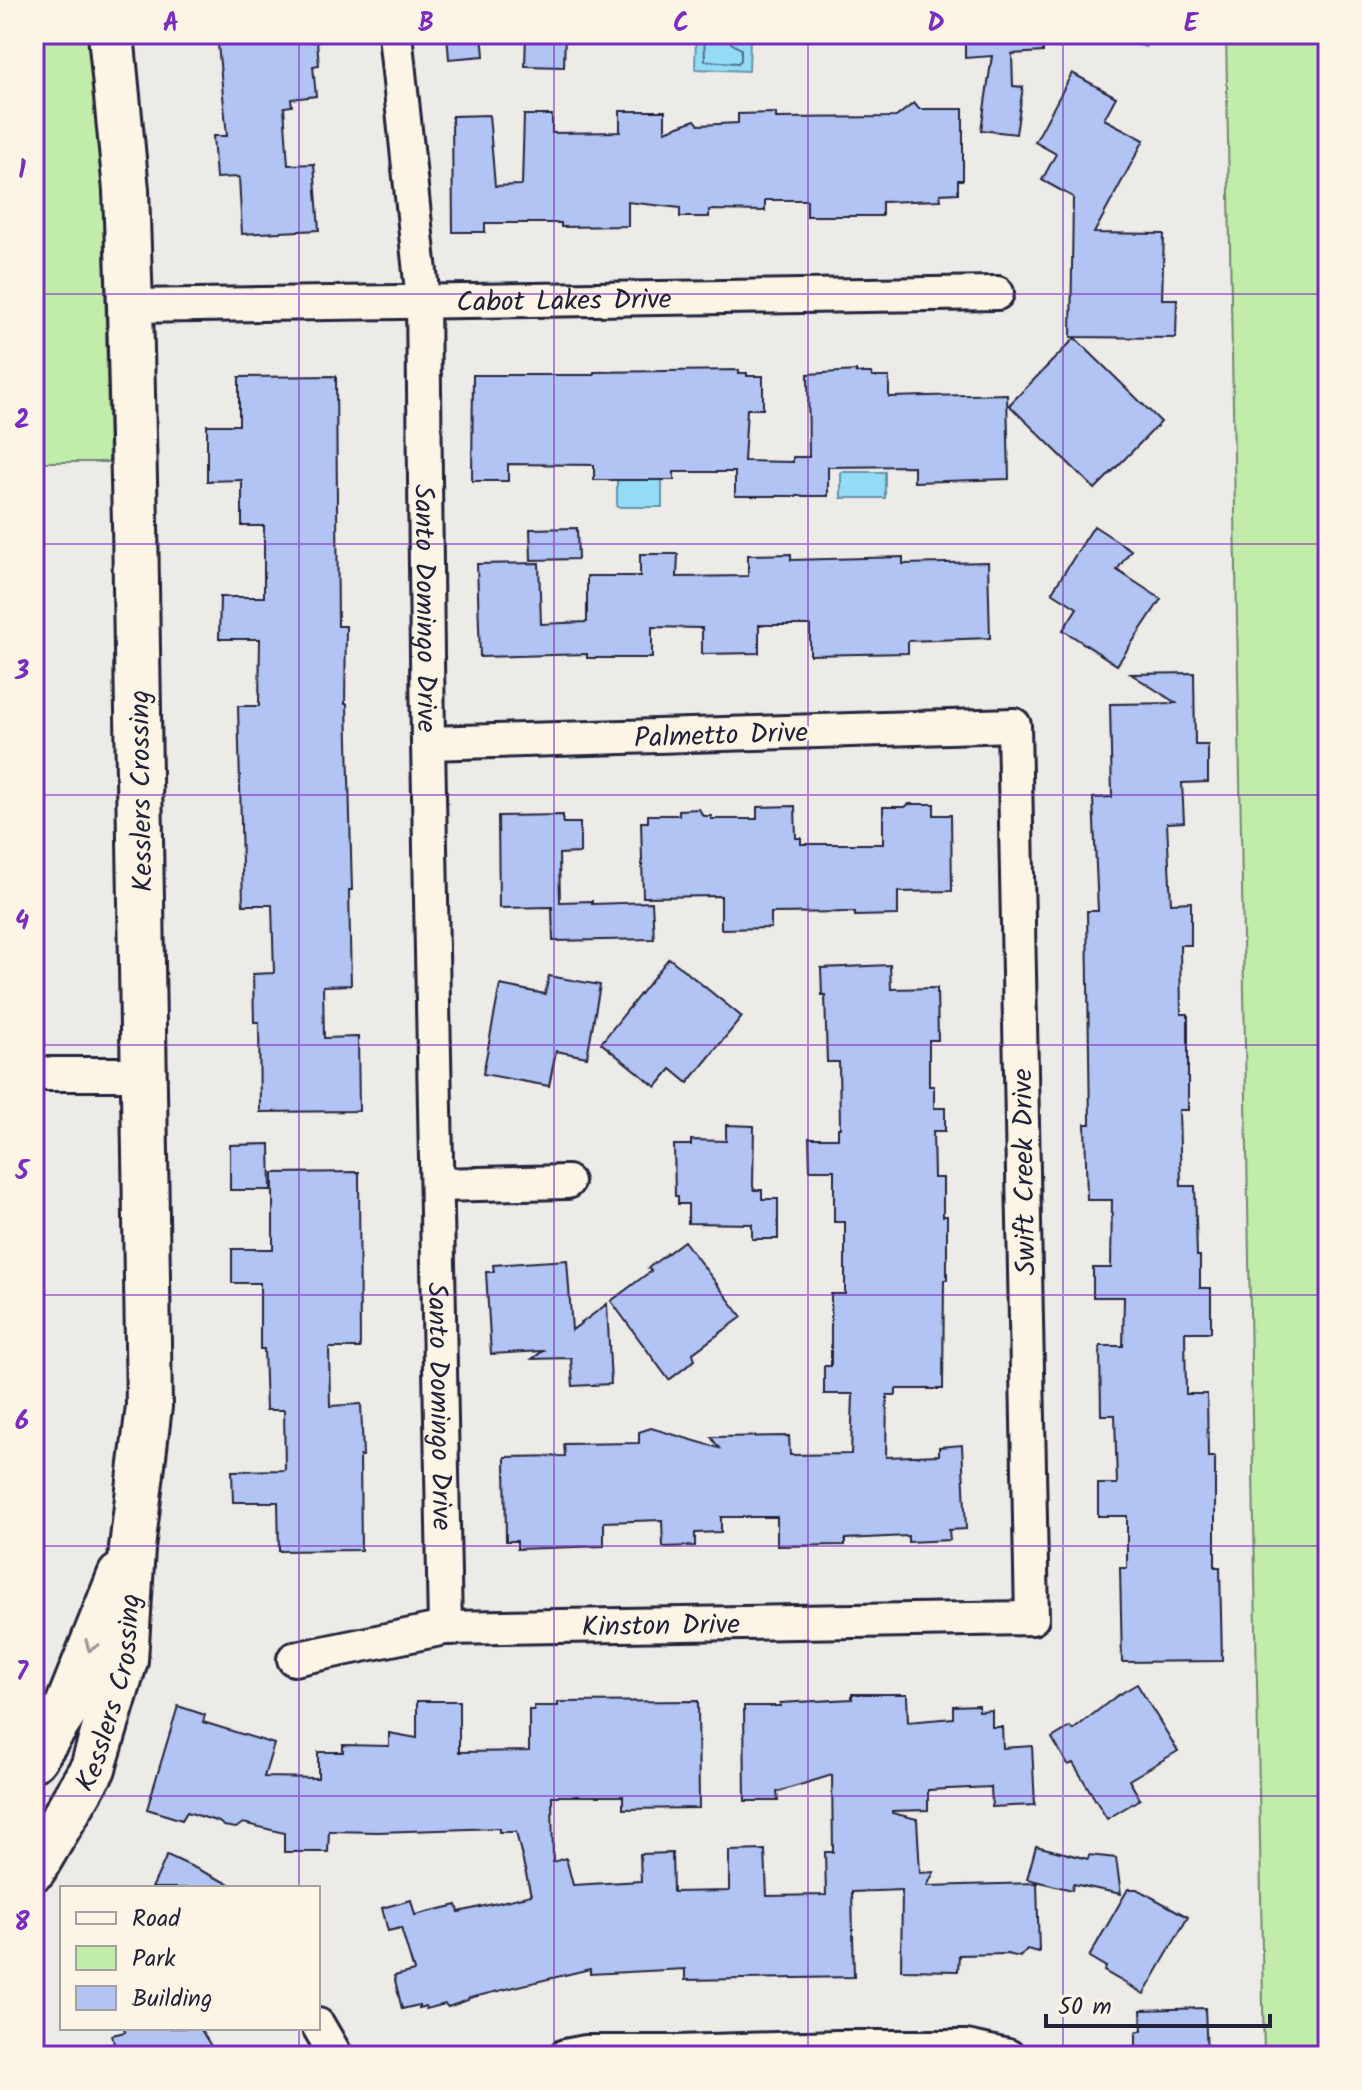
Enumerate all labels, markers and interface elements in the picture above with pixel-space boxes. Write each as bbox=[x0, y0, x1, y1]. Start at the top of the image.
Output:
text: A bbox=[163, 3, 179, 45]
text: B bbox=[418, 3, 434, 45]
text: C bbox=[673, 3, 689, 45]
text: D bbox=[927, 3, 945, 45]
text: E bbox=[1184, 3, 1200, 45]
text: 1 bbox=[18, 150, 26, 192]
street label: Cabot Lakes Drive bbox=[456, 278, 672, 326]
text: 2 bbox=[14, 400, 30, 442]
street label: Santo Domingo Drive bbox=[400, 484, 448, 733]
text: 3 bbox=[14, 651, 29, 693]
street label: Kesslers Crossing bbox=[118, 689, 167, 893]
street label: Palmetto Drive bbox=[633, 711, 809, 762]
text: 4 bbox=[15, 901, 29, 943]
street label: Swift Creek Drive bbox=[1001, 1068, 1050, 1276]
text: 5 bbox=[14, 1151, 30, 1193]
street label: Santo Domingo Drive bbox=[413, 1282, 463, 1531]
text: 6 bbox=[15, 1401, 29, 1443]
street label: Kesslers Crossing bbox=[64, 1592, 154, 1801]
street label: Kinston Drive bbox=[581, 1603, 741, 1651]
one-way arrow bbox=[84, 1638, 101, 1652]
text: 7 bbox=[16, 1652, 29, 1694]
legend bbox=[60, 1886, 320, 2030]
text: Road bbox=[132, 1900, 181, 1939]
text: 8 bbox=[14, 1902, 30, 1944]
text: Park bbox=[132, 1940, 176, 1979]
scale bar bbox=[1046, 1978, 1270, 2028]
text: Building bbox=[132, 1980, 212, 2019]
text: 50 m bbox=[1058, 1988, 1112, 2027]

